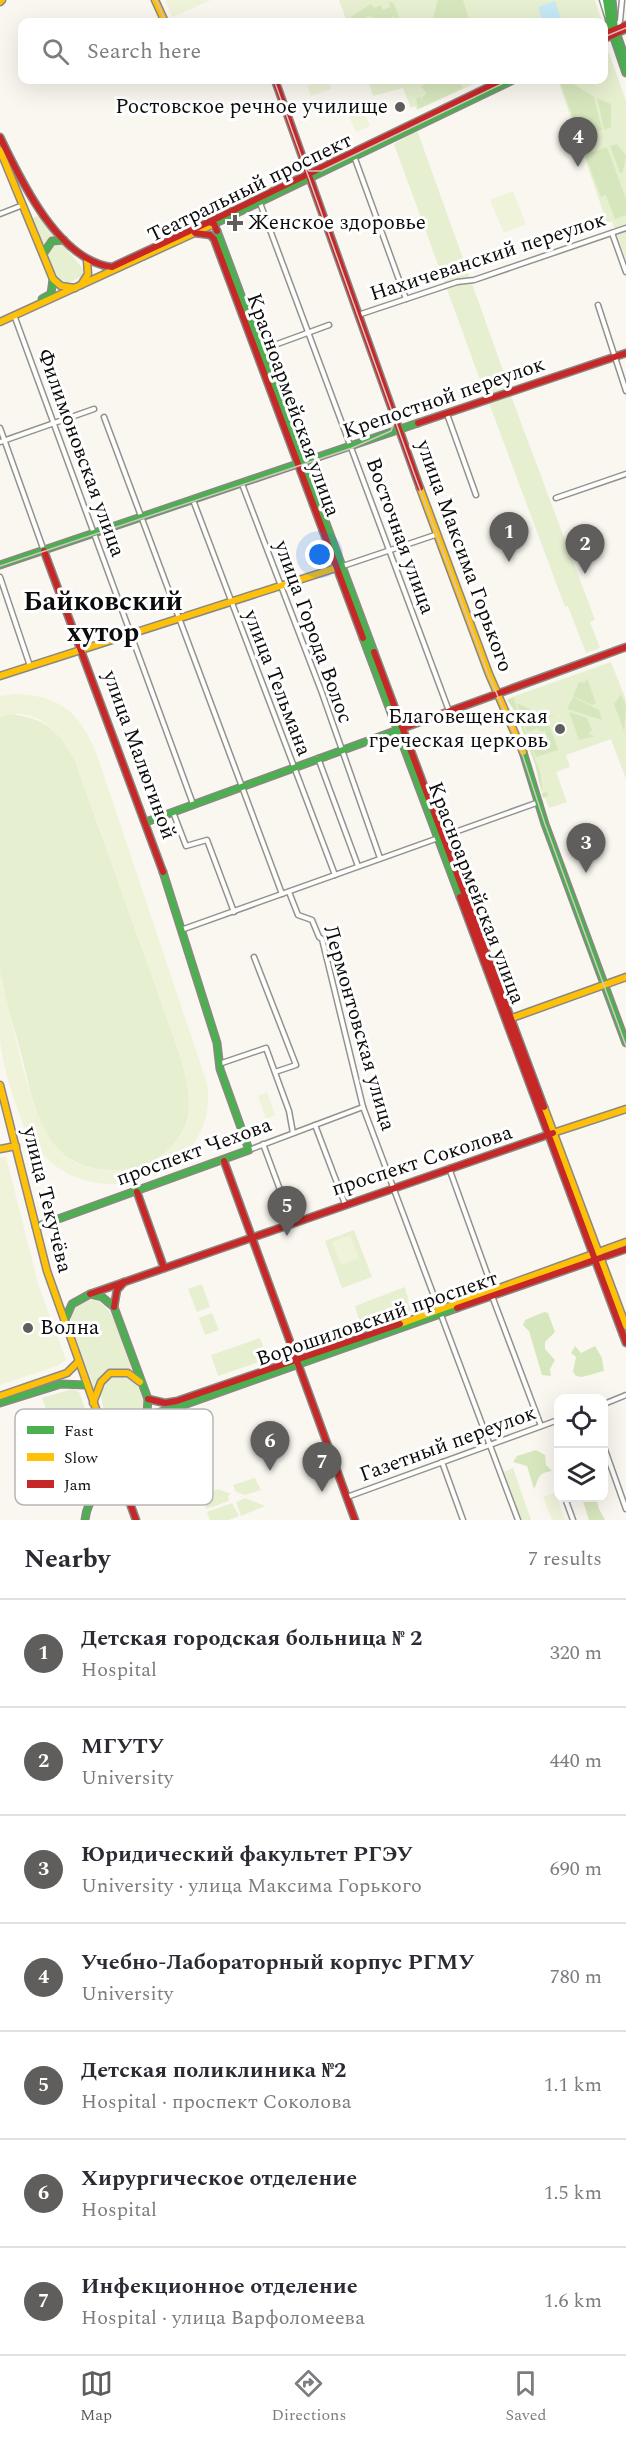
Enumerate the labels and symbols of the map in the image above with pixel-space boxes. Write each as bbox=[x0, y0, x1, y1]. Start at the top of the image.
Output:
place label: Ростовское речное училище bbox=[115, 91, 388, 123]
marker: Ростовское речное училище bbox=[393, 100, 407, 114]
pin: 4 bbox=[558, 118, 598, 167]
street label: Театральный проспект bbox=[142, 125, 358, 251]
street label: Нахичеванский переулок bbox=[366, 204, 611, 310]
place label: Женское здоровье bbox=[248, 207, 426, 239]
marker: Женское здоровье bbox=[226, 214, 244, 232]
street label: Красноармейская улица bbox=[238, 289, 349, 522]
street label: Филимоновская улица bbox=[28, 344, 134, 562]
street label: Крепостной переулок bbox=[339, 348, 550, 448]
street label: улица Максима Горького bbox=[407, 434, 521, 677]
street label: Восточная улица bbox=[357, 453, 443, 619]
pin: 1 bbox=[490, 512, 528, 562]
pin: 2 bbox=[566, 524, 604, 574]
street label: улица Города Волос bbox=[265, 535, 361, 728]
your location bbox=[305, 540, 334, 569]
district label: Байковский хутор bbox=[23, 581, 183, 654]
street label: улица Тельмана bbox=[234, 604, 320, 762]
street label: улица Малюгиной bbox=[93, 665, 184, 844]
place label: Благовещенская греческая церковь bbox=[368, 701, 548, 757]
marker: Благовещенская греческая церковь bbox=[553, 722, 567, 736]
street label: Красноармейская улица bbox=[419, 777, 533, 1010]
pin: 3 bbox=[566, 824, 606, 873]
street label: Лермонтовская улица bbox=[314, 921, 404, 1135]
street label: проспект Чехова bbox=[112, 1109, 277, 1195]
street label: проспект Соколова bbox=[327, 1116, 517, 1205]
street label: улица Текучёва bbox=[13, 1123, 81, 1277]
pin: 5 bbox=[268, 1186, 306, 1236]
street label: Ворошиловский проспект bbox=[252, 1263, 502, 1375]
place label: Волна bbox=[40, 1312, 100, 1344]
marker: Волна bbox=[21, 1321, 35, 1335]
street label: Газетный переулок bbox=[355, 1397, 541, 1491]
legend bbox=[15, 1409, 213, 1505]
text: Fast bbox=[64, 1419, 94, 1443]
pin: 6 bbox=[250, 1422, 290, 1471]
pin: 7 bbox=[302, 1442, 342, 1492]
text: Slow bbox=[64, 1446, 99, 1470]
text: Jam bbox=[64, 1473, 92, 1497]

